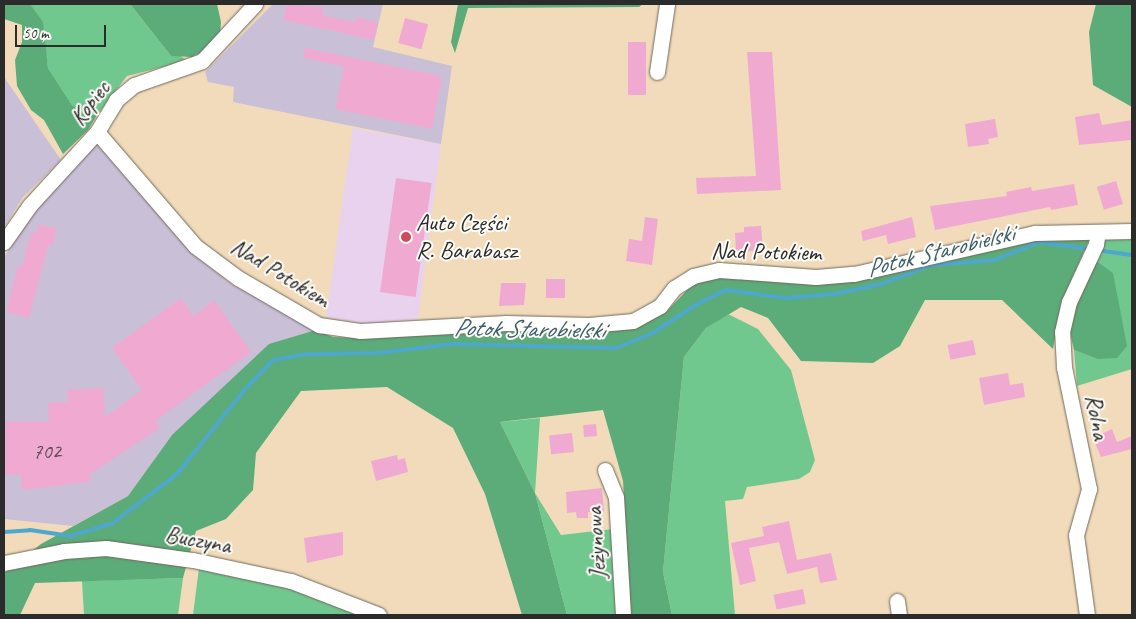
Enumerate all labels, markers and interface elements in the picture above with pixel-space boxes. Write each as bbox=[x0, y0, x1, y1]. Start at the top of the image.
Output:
scale bar bbox=[18, 15, 109, 47]
text: 50 m bbox=[23, 24, 49, 43]
street label: Kopiec bbox=[64, 75, 116, 131]
place label: Auto Części R. Barabasz bbox=[416, 209, 517, 265]
water label: Potok Starobielski bbox=[863, 218, 1017, 284]
marker: Auto Części R. Barabasz bbox=[400, 231, 412, 243]
street label: Nad Potokiem bbox=[225, 232, 335, 314]
street label: Nad Potokiem bbox=[711, 237, 821, 267]
water label: Potok Starobielski bbox=[453, 313, 605, 345]
street label: Rolna bbox=[1079, 392, 1115, 442]
house number: 702 bbox=[33, 438, 61, 464]
street label: Jeżynowa bbox=[579, 506, 613, 580]
street label: Buczyna bbox=[163, 520, 233, 560]

